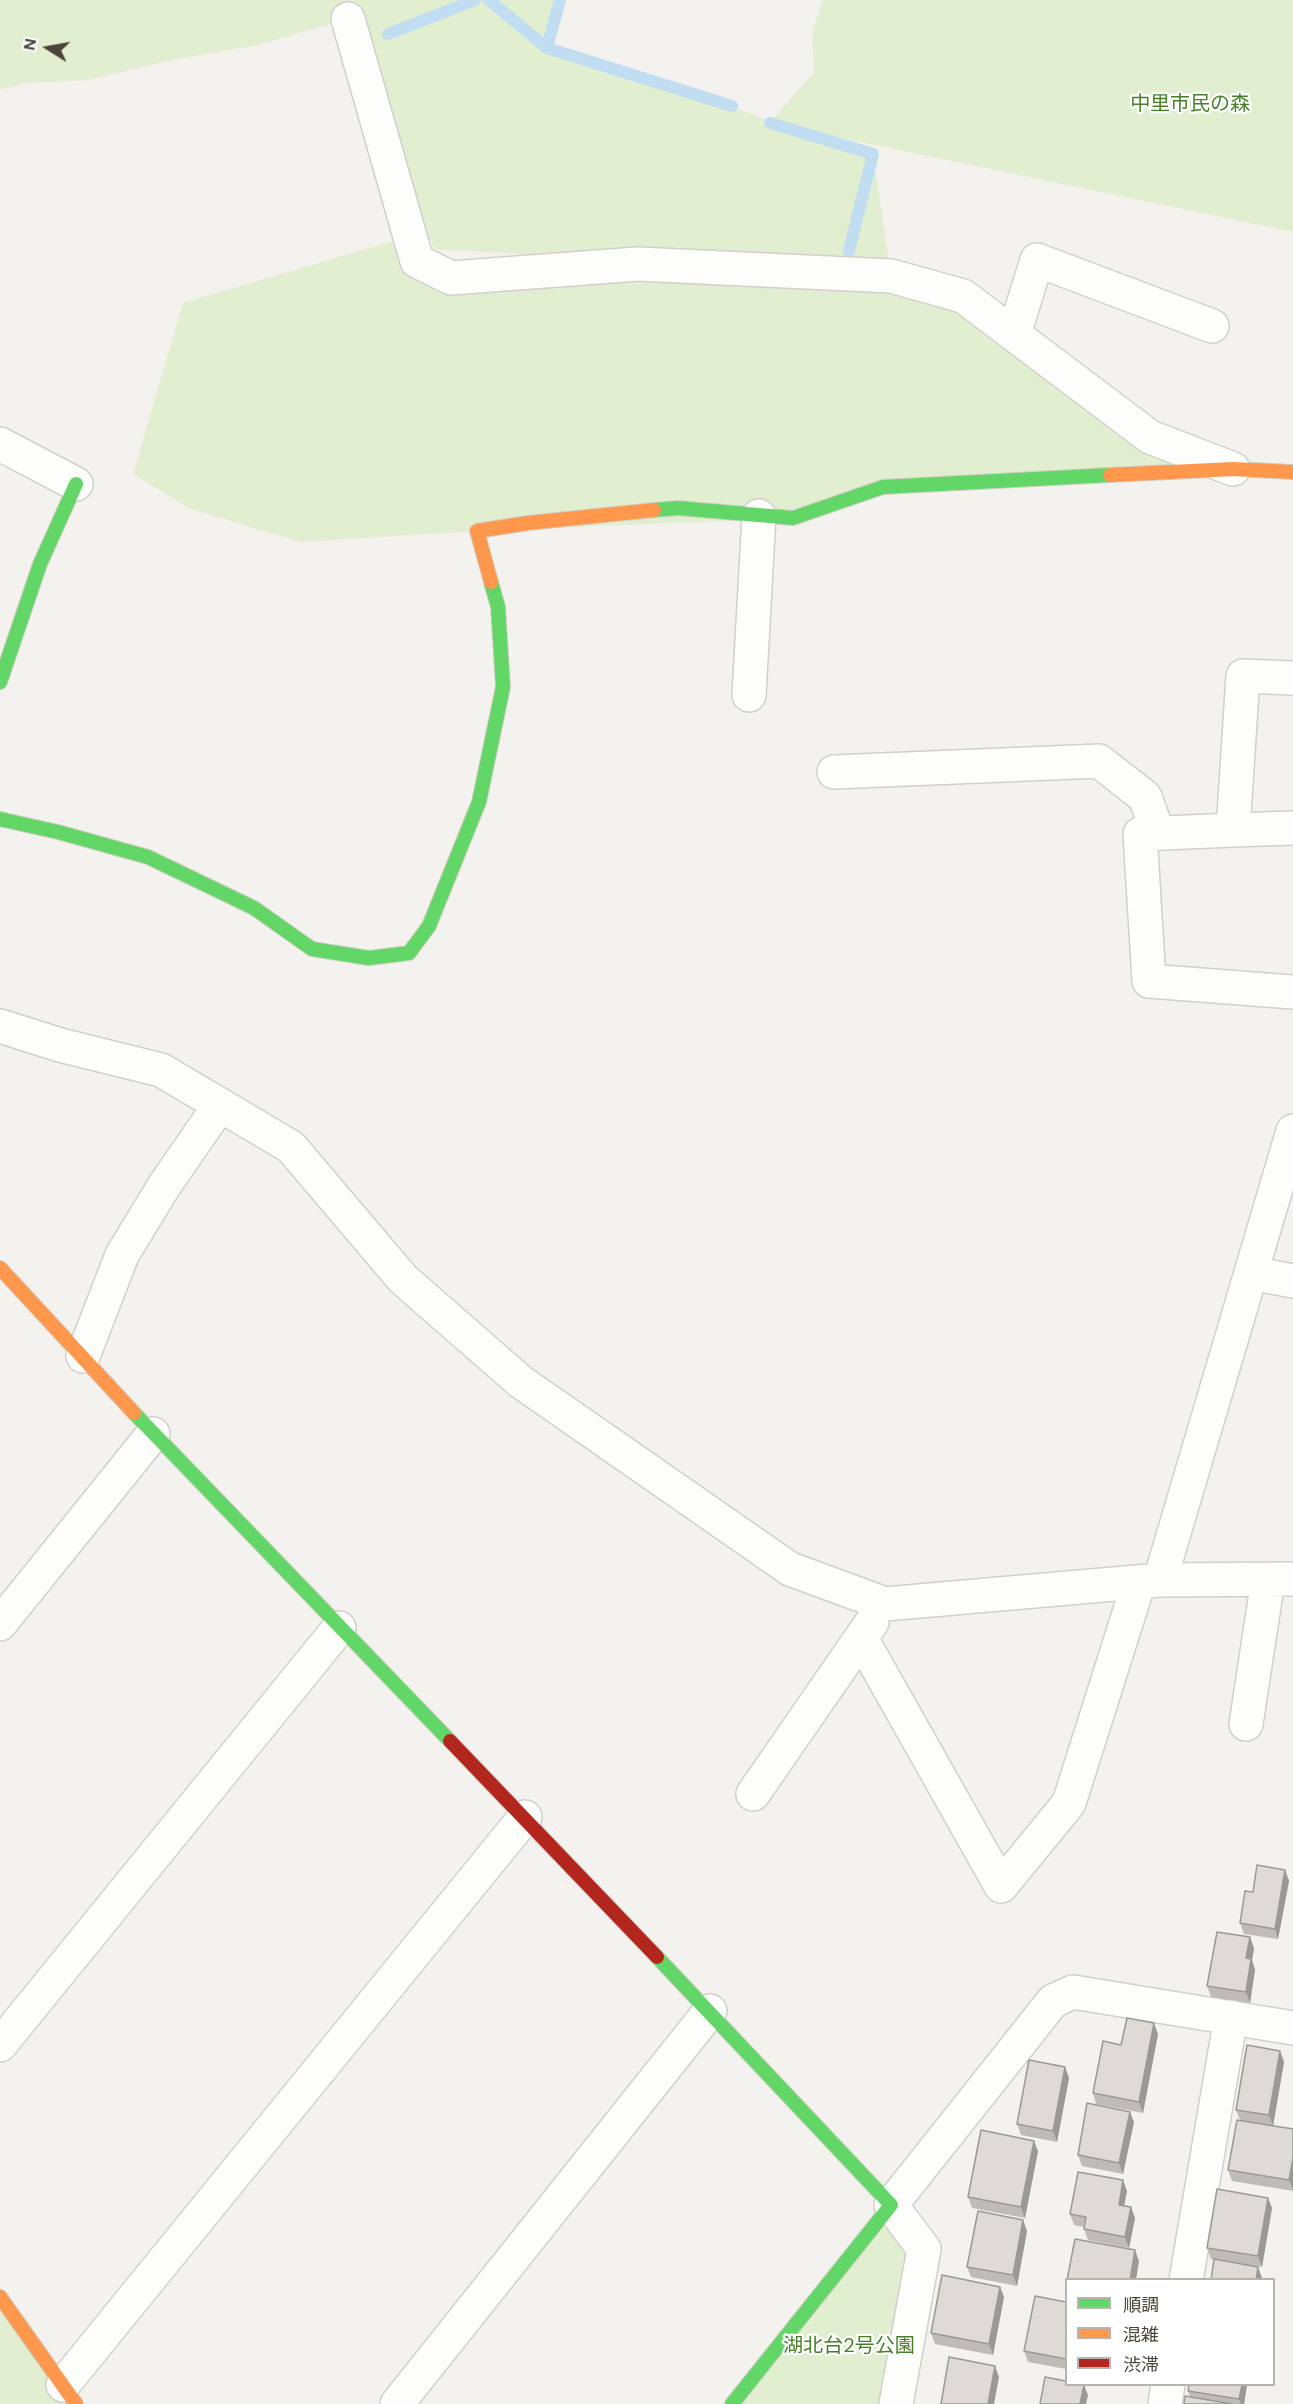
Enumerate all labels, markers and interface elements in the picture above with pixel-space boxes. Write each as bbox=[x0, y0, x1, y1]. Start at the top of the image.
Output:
north arrow bbox=[18, 18, 78, 78]
text: N bbox=[18, 37, 41, 52]
park label: 中里市民の森 bbox=[1130, 93, 1250, 117]
legend bbox=[1065, 2278, 1275, 2386]
text: 順調 bbox=[1123, 2293, 1159, 2317]
text: 混雑 bbox=[1123, 2323, 1159, 2347]
park label: 湖北台2号公園 bbox=[783, 2335, 915, 2359]
text: 渋滞 bbox=[1123, 2353, 1159, 2377]

